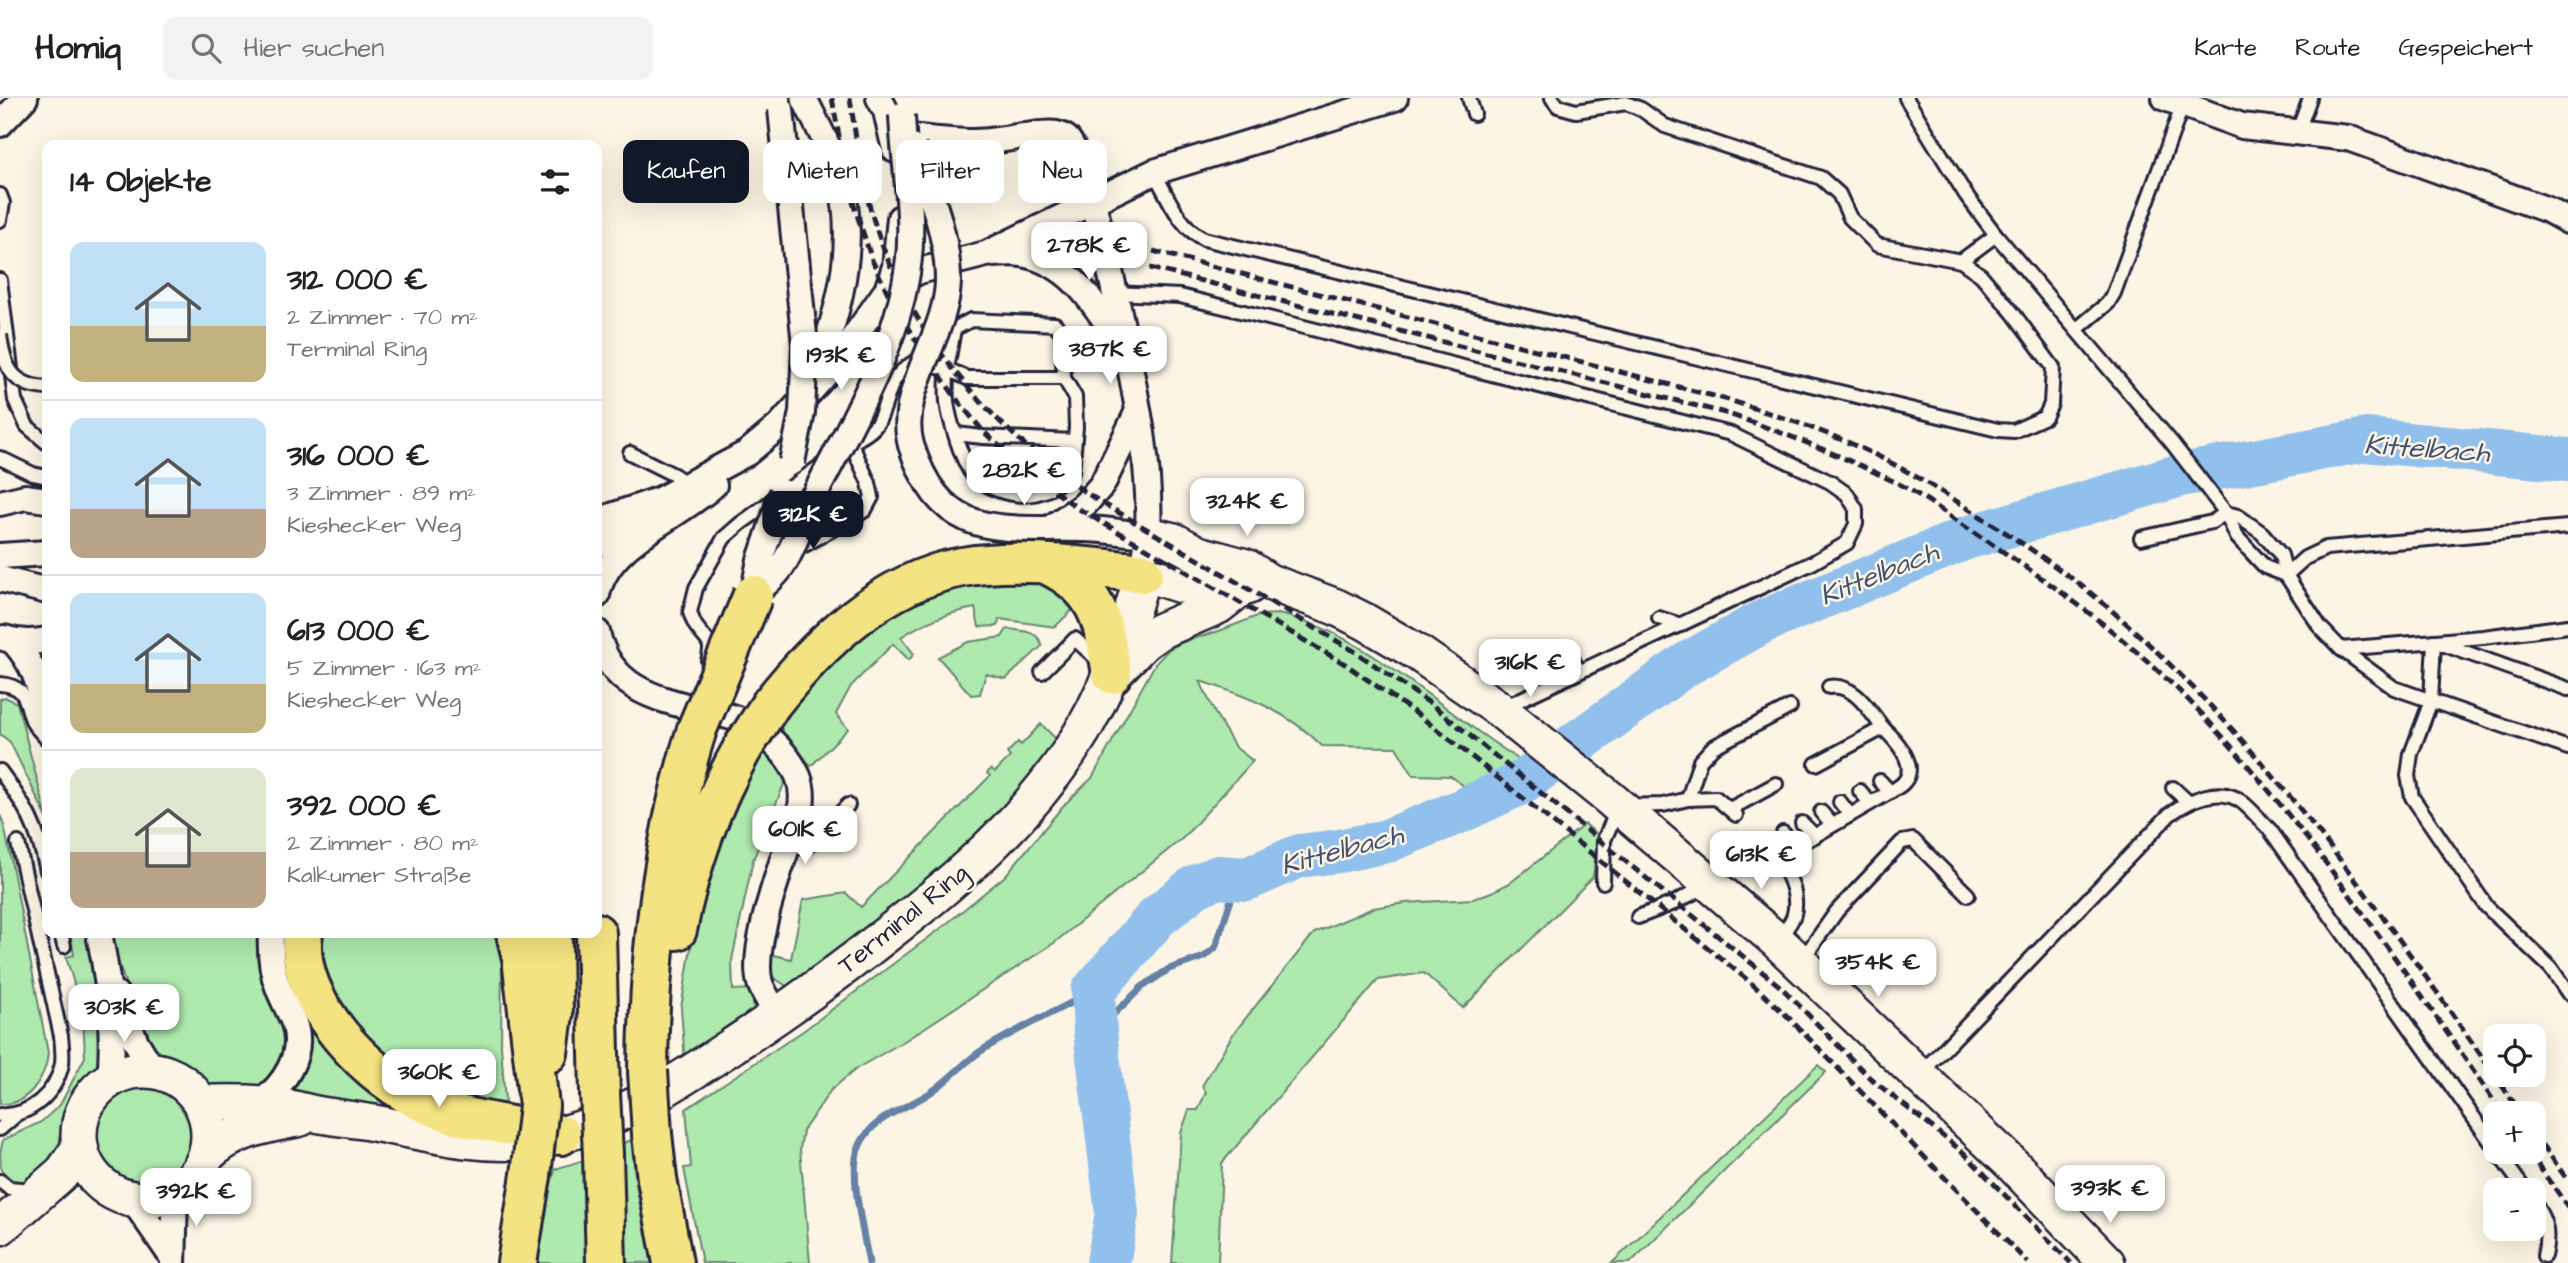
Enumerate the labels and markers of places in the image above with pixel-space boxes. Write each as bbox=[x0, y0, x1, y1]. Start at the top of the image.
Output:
pin: 278K € bbox=[1032, 222, 1146, 282]
pin: 387K € bbox=[1053, 327, 1167, 386]
pin: 193K € bbox=[784, 332, 898, 392]
pin: 282K € bbox=[967, 448, 1081, 507]
pin: 324K € bbox=[1190, 478, 1304, 538]
pin: 312K € bbox=[756, 491, 870, 551]
pin: 316K € bbox=[1473, 640, 1587, 699]
pin: 601K € bbox=[748, 806, 862, 866]
pin: 613K € bbox=[1704, 832, 1818, 891]
pin: 354K € bbox=[1821, 940, 1935, 999]
pin: 303K € bbox=[67, 984, 181, 1044]
pin: 360K € bbox=[382, 1049, 496, 1109]
pin: 393K € bbox=[2053, 1166, 2167, 1225]
pin: 392K € bbox=[139, 1168, 253, 1228]

